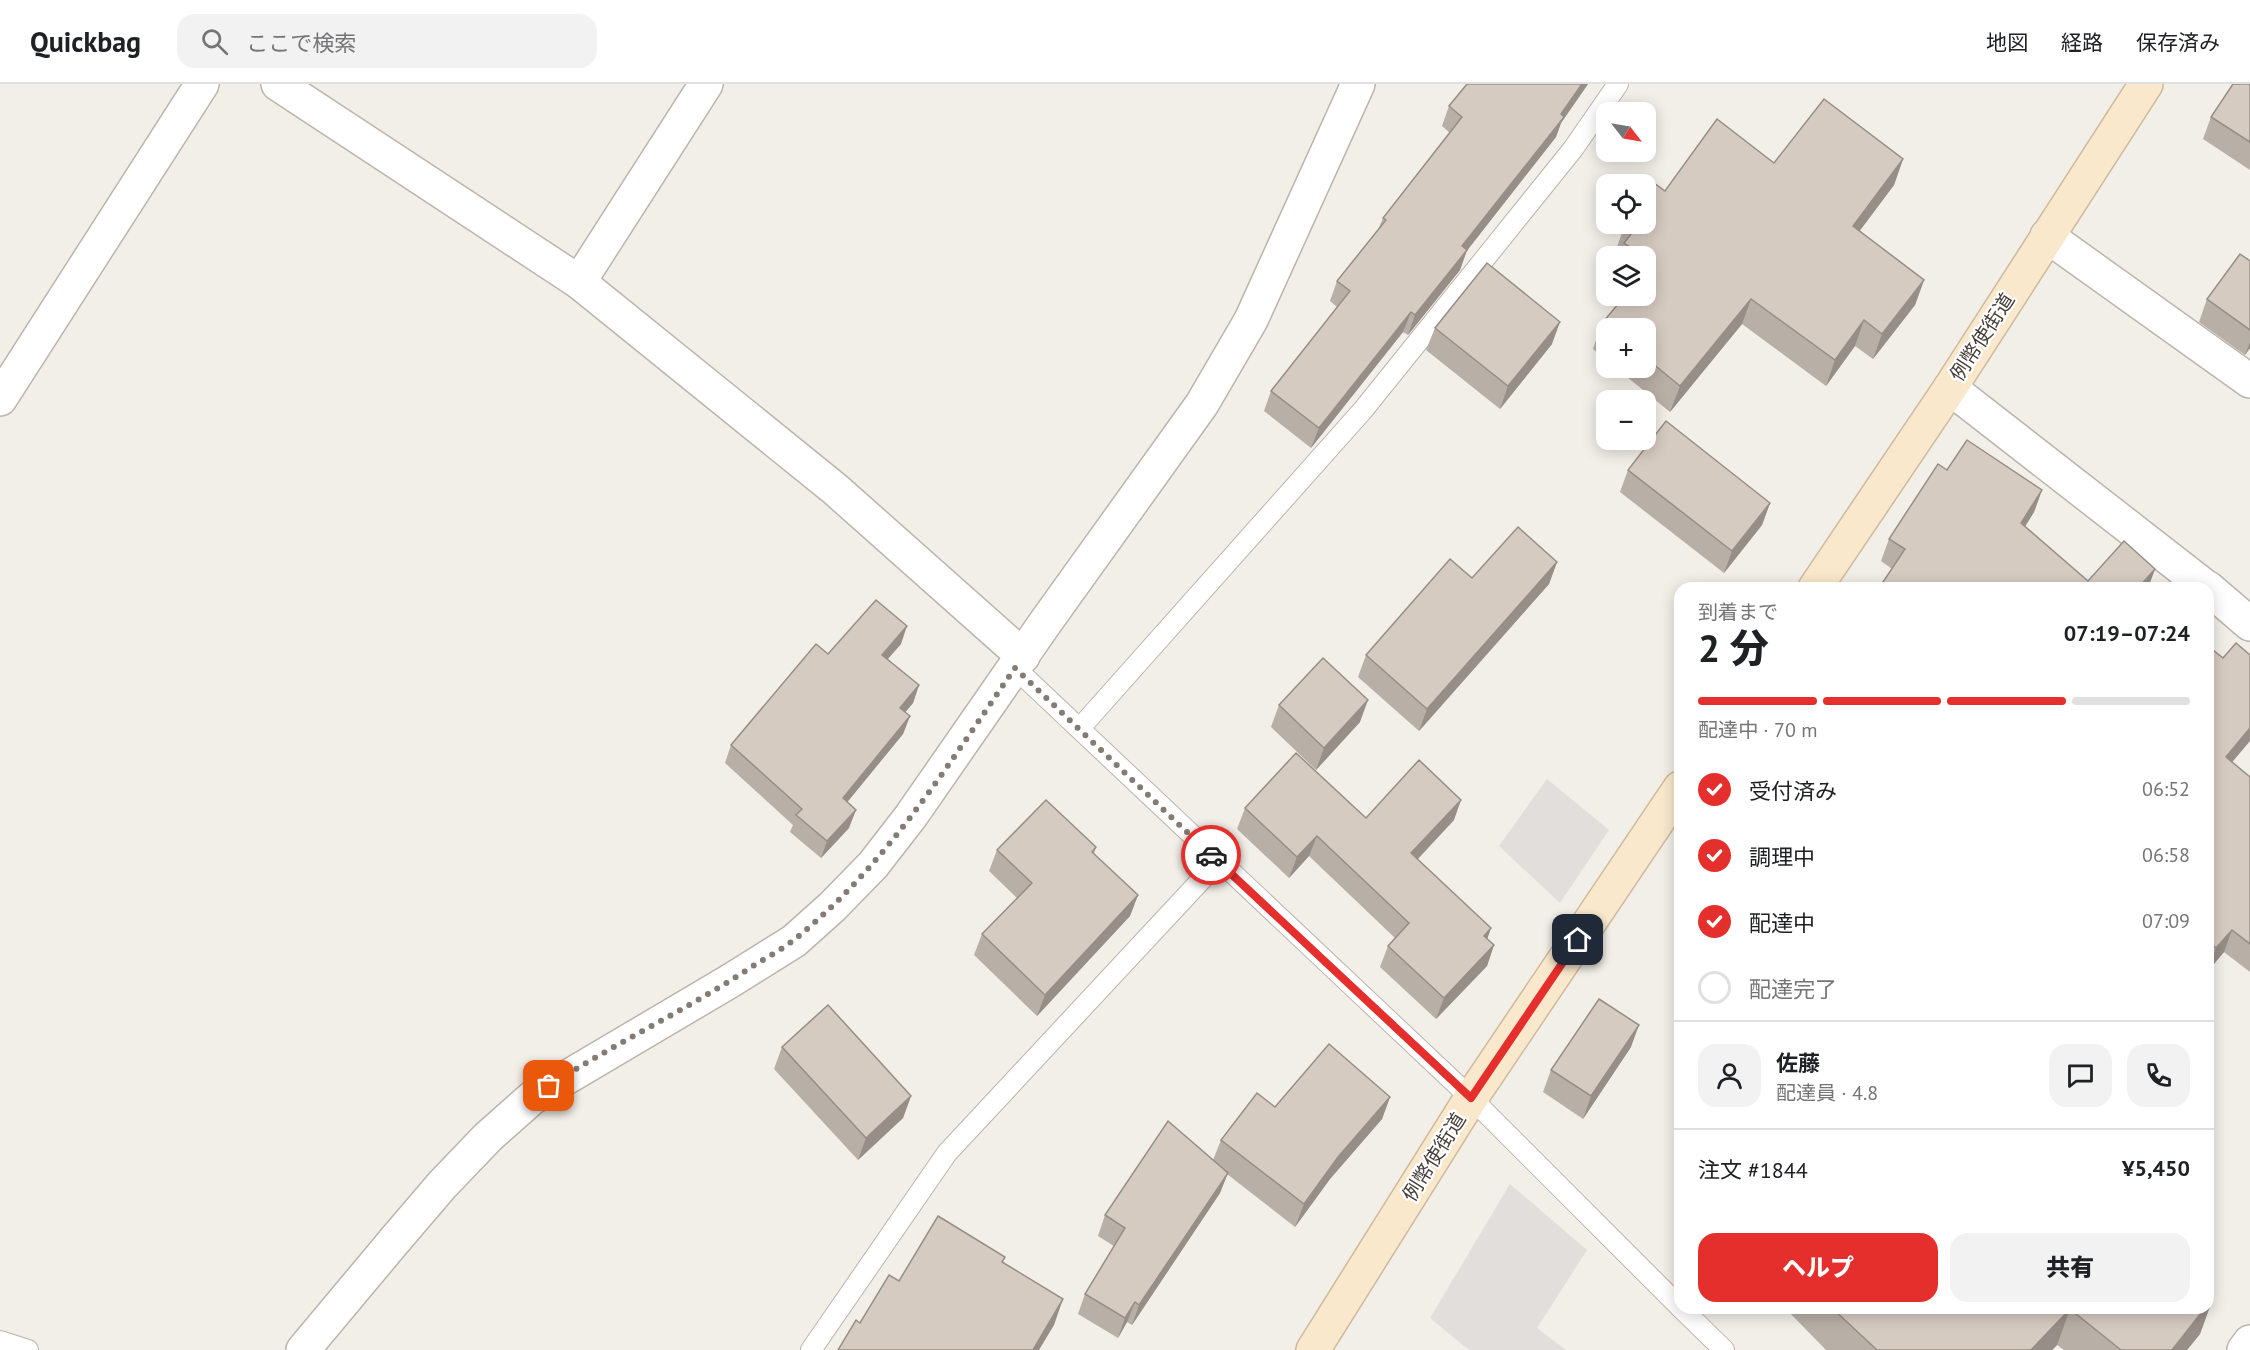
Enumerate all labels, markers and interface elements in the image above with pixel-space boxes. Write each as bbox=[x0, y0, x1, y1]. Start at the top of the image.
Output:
search box bbox=[177, 14, 597, 68]
text: Quickbag bbox=[30, 23, 141, 60]
icon: search bbox=[198, 25, 231, 58]
text: ここで検索 bbox=[246, 29, 356, 57]
text: 地図 bbox=[1986, 29, 2028, 56]
text: 経路 bbox=[2061, 29, 2103, 56]
text: 保存済み bbox=[2136, 29, 2220, 56]
north arrow bbox=[1596, 102, 1656, 162]
map controls bbox=[1596, 102, 1656, 450]
button: locate bbox=[1596, 174, 1656, 234]
button: layers bbox=[1596, 246, 1656, 306]
street label: 例幣使街道 bbox=[1944, 288, 2020, 386]
button: + bbox=[1596, 318, 1656, 378]
button: − bbox=[1596, 390, 1656, 450]
text: 到着まで bbox=[1698, 599, 1778, 625]
text: 07:19–07:24 bbox=[2064, 619, 2190, 647]
text: 2 分 bbox=[1698, 622, 1769, 673]
text: 配達中 · 70 m bbox=[1698, 717, 1817, 743]
icon: check bbox=[1698, 773, 1731, 806]
text: 06:52 bbox=[2142, 776, 2190, 802]
text: 受付済み bbox=[1749, 777, 1837, 805]
courier bbox=[1181, 825, 1241, 885]
icon: car bbox=[1195, 839, 1228, 872]
icon: check bbox=[1698, 839, 1731, 872]
text: 06:58 bbox=[2142, 842, 2190, 868]
text: 調理中 bbox=[1749, 843, 1815, 871]
icon: check bbox=[1698, 905, 1731, 938]
text: 07:09 bbox=[2142, 908, 2190, 934]
text: 配達中 bbox=[1749, 909, 1815, 937]
pin bbox=[1552, 914, 1603, 965]
icon: home bbox=[1561, 923, 1594, 956]
text: 配達完了 bbox=[1749, 975, 1837, 1003]
button: person bbox=[1698, 1044, 1761, 1107]
button: chat bbox=[2049, 1044, 2112, 1107]
button: phone bbox=[2127, 1044, 2190, 1107]
text: 佐藤 bbox=[1776, 1049, 1820, 1077]
pin bbox=[523, 1060, 574, 1111]
icon: bag bbox=[532, 1069, 565, 1102]
text: 配達員 · 4.8 bbox=[1776, 1080, 1878, 1106]
street label: 例幣使街道 bbox=[1396, 1108, 1472, 1206]
text: ¥5,450 bbox=[2122, 1154, 2190, 1182]
text: 注文 #1844 bbox=[1698, 1156, 1808, 1184]
button: ヘルプ bbox=[1698, 1233, 1938, 1302]
button: 共有 bbox=[1950, 1233, 2190, 1302]

